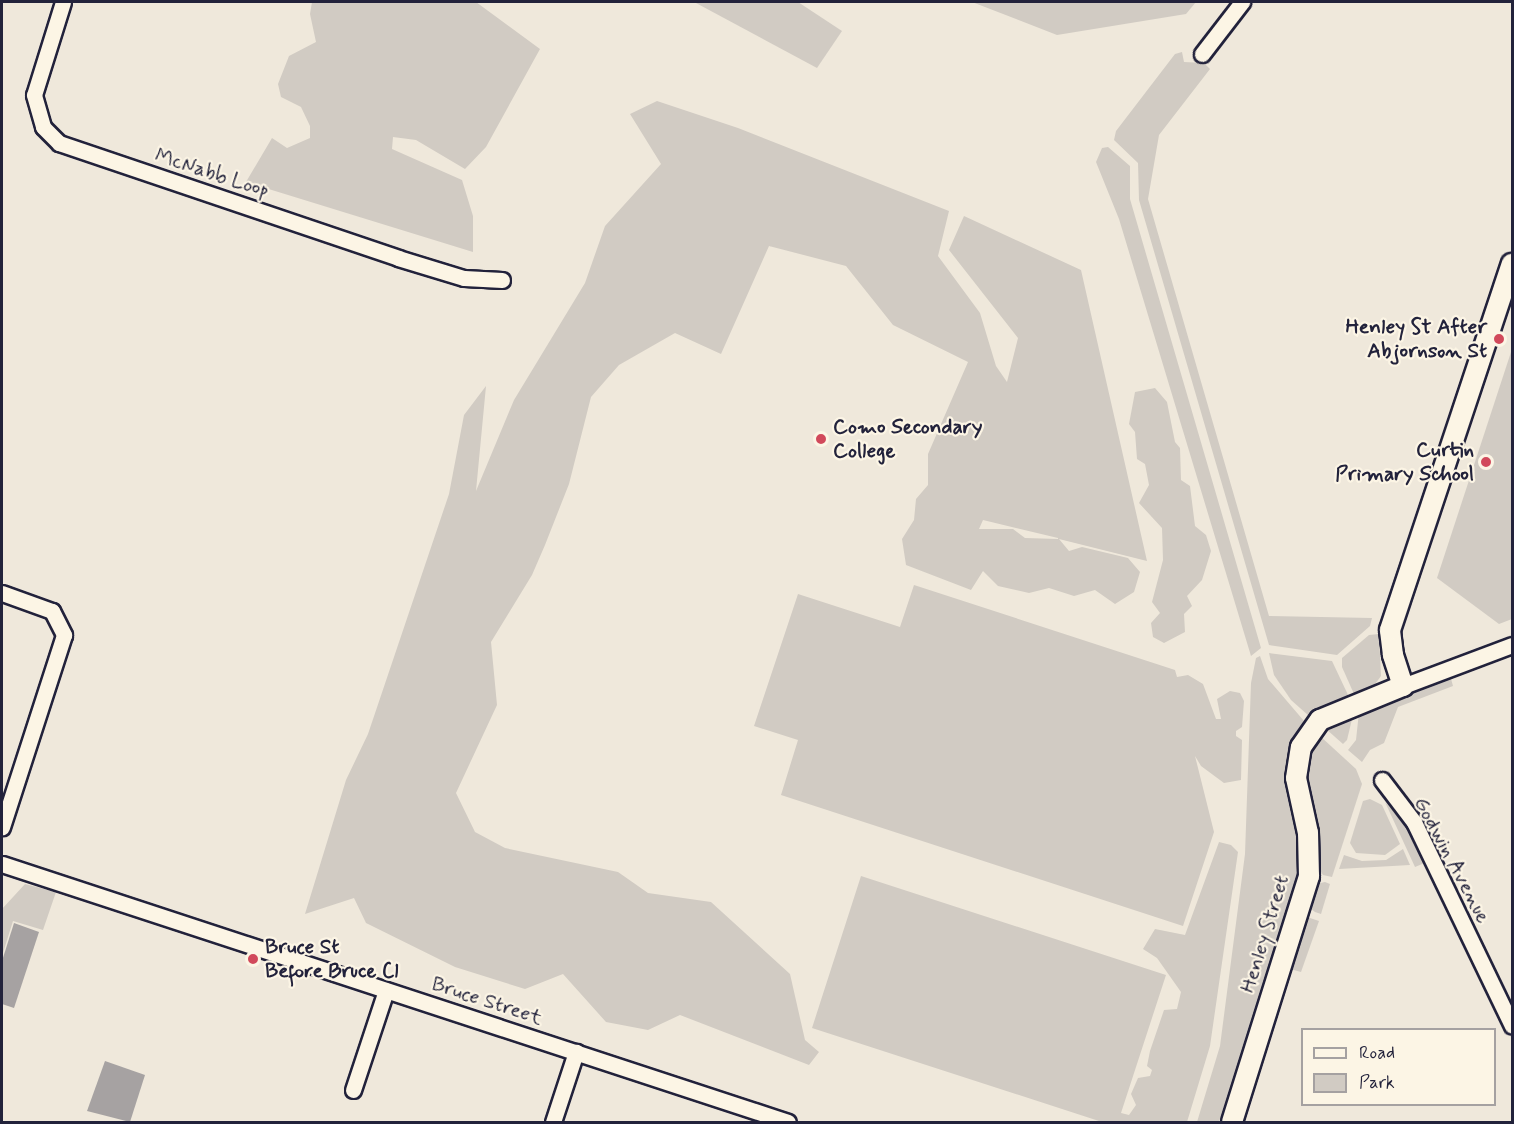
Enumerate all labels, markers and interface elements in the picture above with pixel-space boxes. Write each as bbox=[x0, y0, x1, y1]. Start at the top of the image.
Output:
street label: McNabb Loop bbox=[151, 142, 273, 204]
place label: Henley St After Abjornson St bbox=[1347, 314, 1487, 364]
marker: Henley St After Abjornson St bbox=[1492, 332, 1506, 346]
place label: Como Secondary College bbox=[833, 414, 988, 464]
marker: Como Secondary College bbox=[814, 432, 828, 446]
place label: Curtin Primary School bbox=[1335, 437, 1474, 487]
marker: Curtin Primary School bbox=[1479, 455, 1493, 469]
street label: Godwin Avenue bbox=[1409, 794, 1495, 926]
street label: Henley Street bbox=[1235, 870, 1295, 998]
place label: Bruce St Before Bruce Cl bbox=[265, 934, 403, 984]
marker: Bruce St Before Bruce Cl bbox=[246, 952, 260, 966]
street label: Bruce Street bbox=[428, 971, 546, 1031]
legend bbox=[1301, 1028, 1496, 1106]
text: Road bbox=[1359, 1041, 1395, 1065]
text: Park bbox=[1359, 1071, 1395, 1095]

